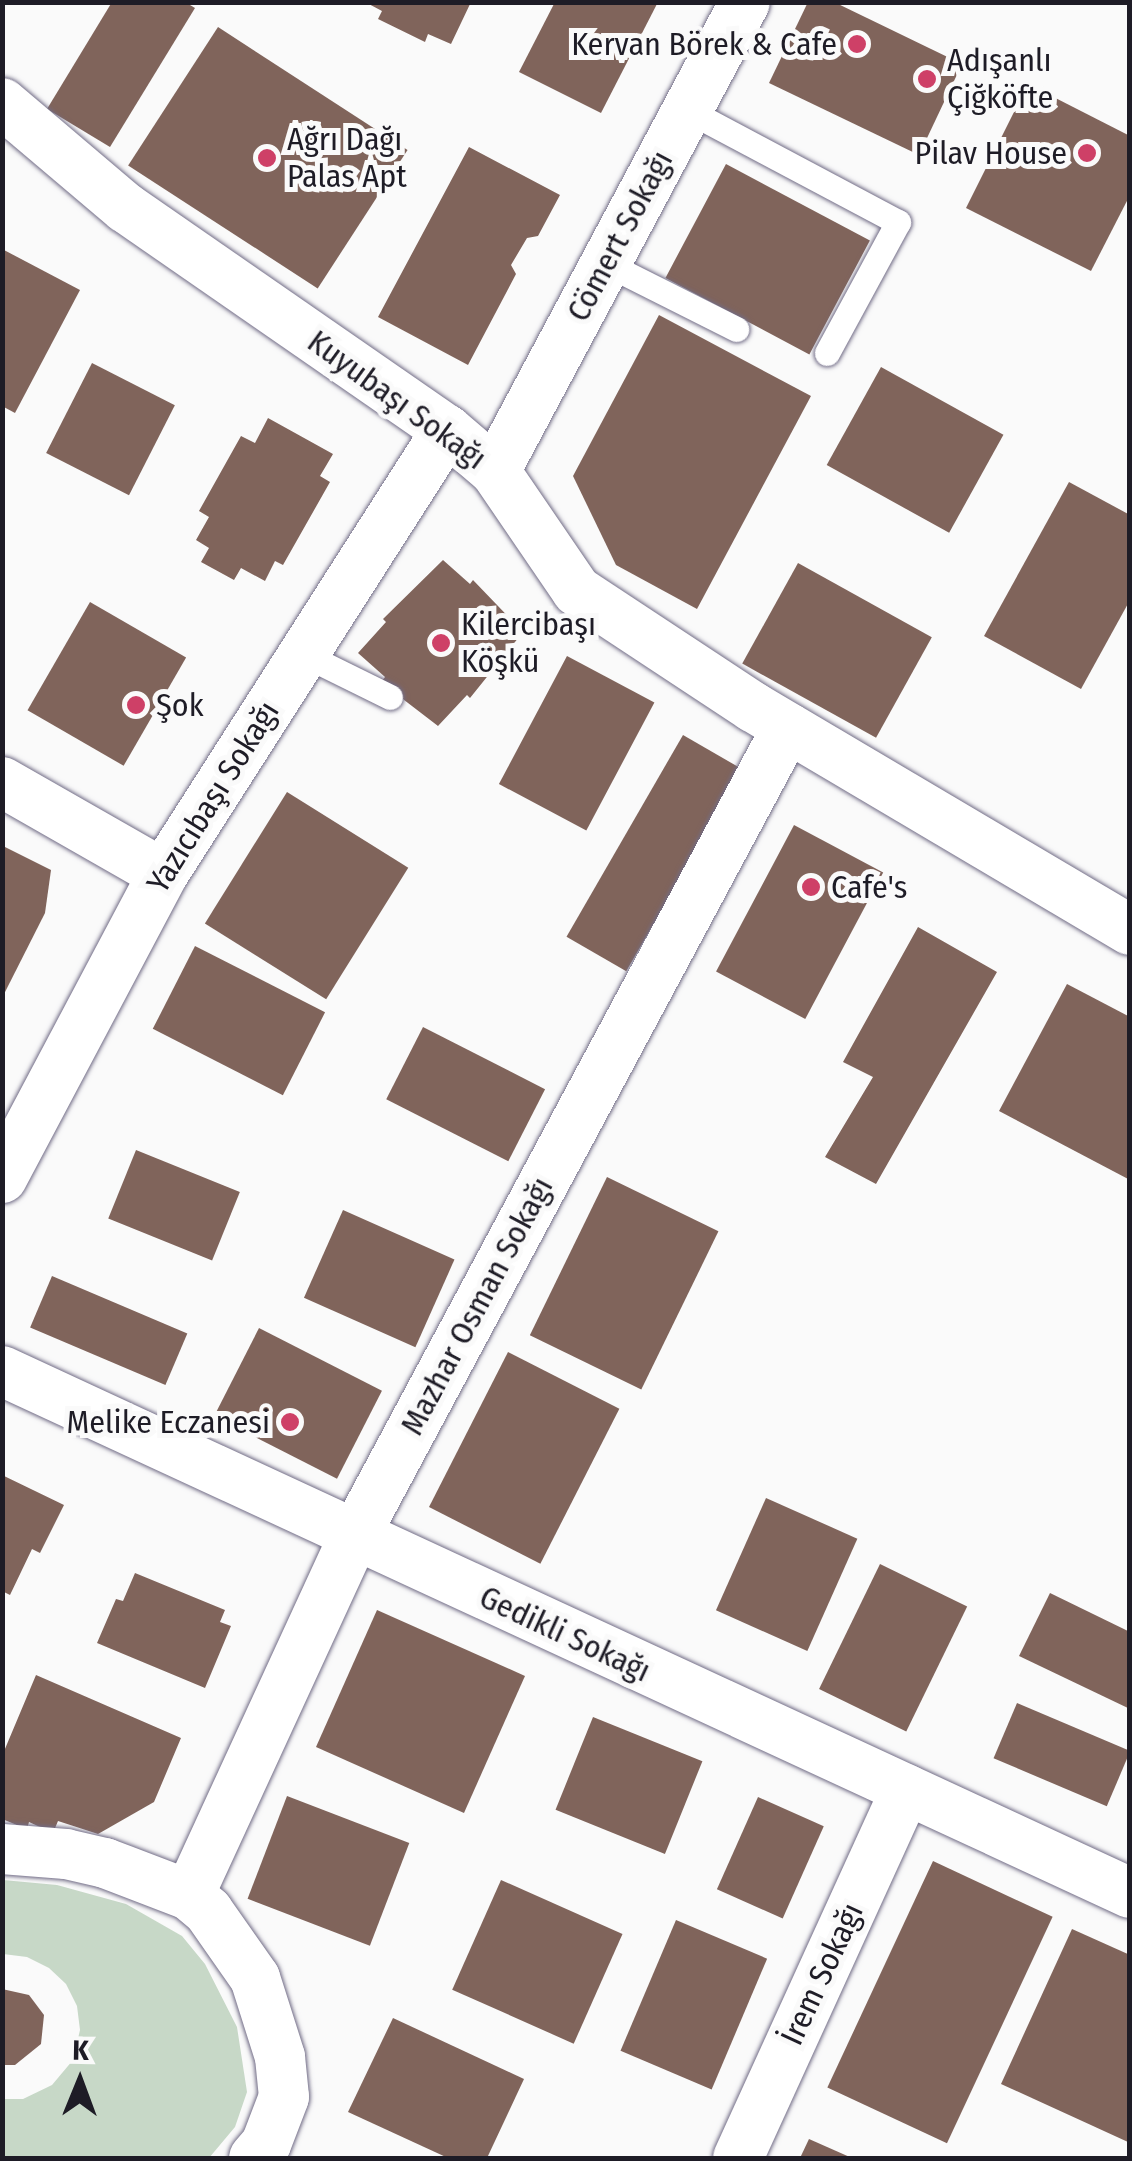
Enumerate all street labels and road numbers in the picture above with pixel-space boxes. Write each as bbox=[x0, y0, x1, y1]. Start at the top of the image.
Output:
street label: Cömert Sokağı bbox=[559, 144, 681, 328]
street label: Kuyubaşı Sokağı bbox=[300, 322, 494, 478]
street label: Yazıcıbaşı Sokağı bbox=[139, 694, 287, 900]
street label: Mazhar Osman Sokağı bbox=[393, 1171, 561, 1441]
street label: Gedikli Sokağı bbox=[474, 1578, 656, 1690]
street label: İrem Sokağı bbox=[772, 1897, 872, 2051]

